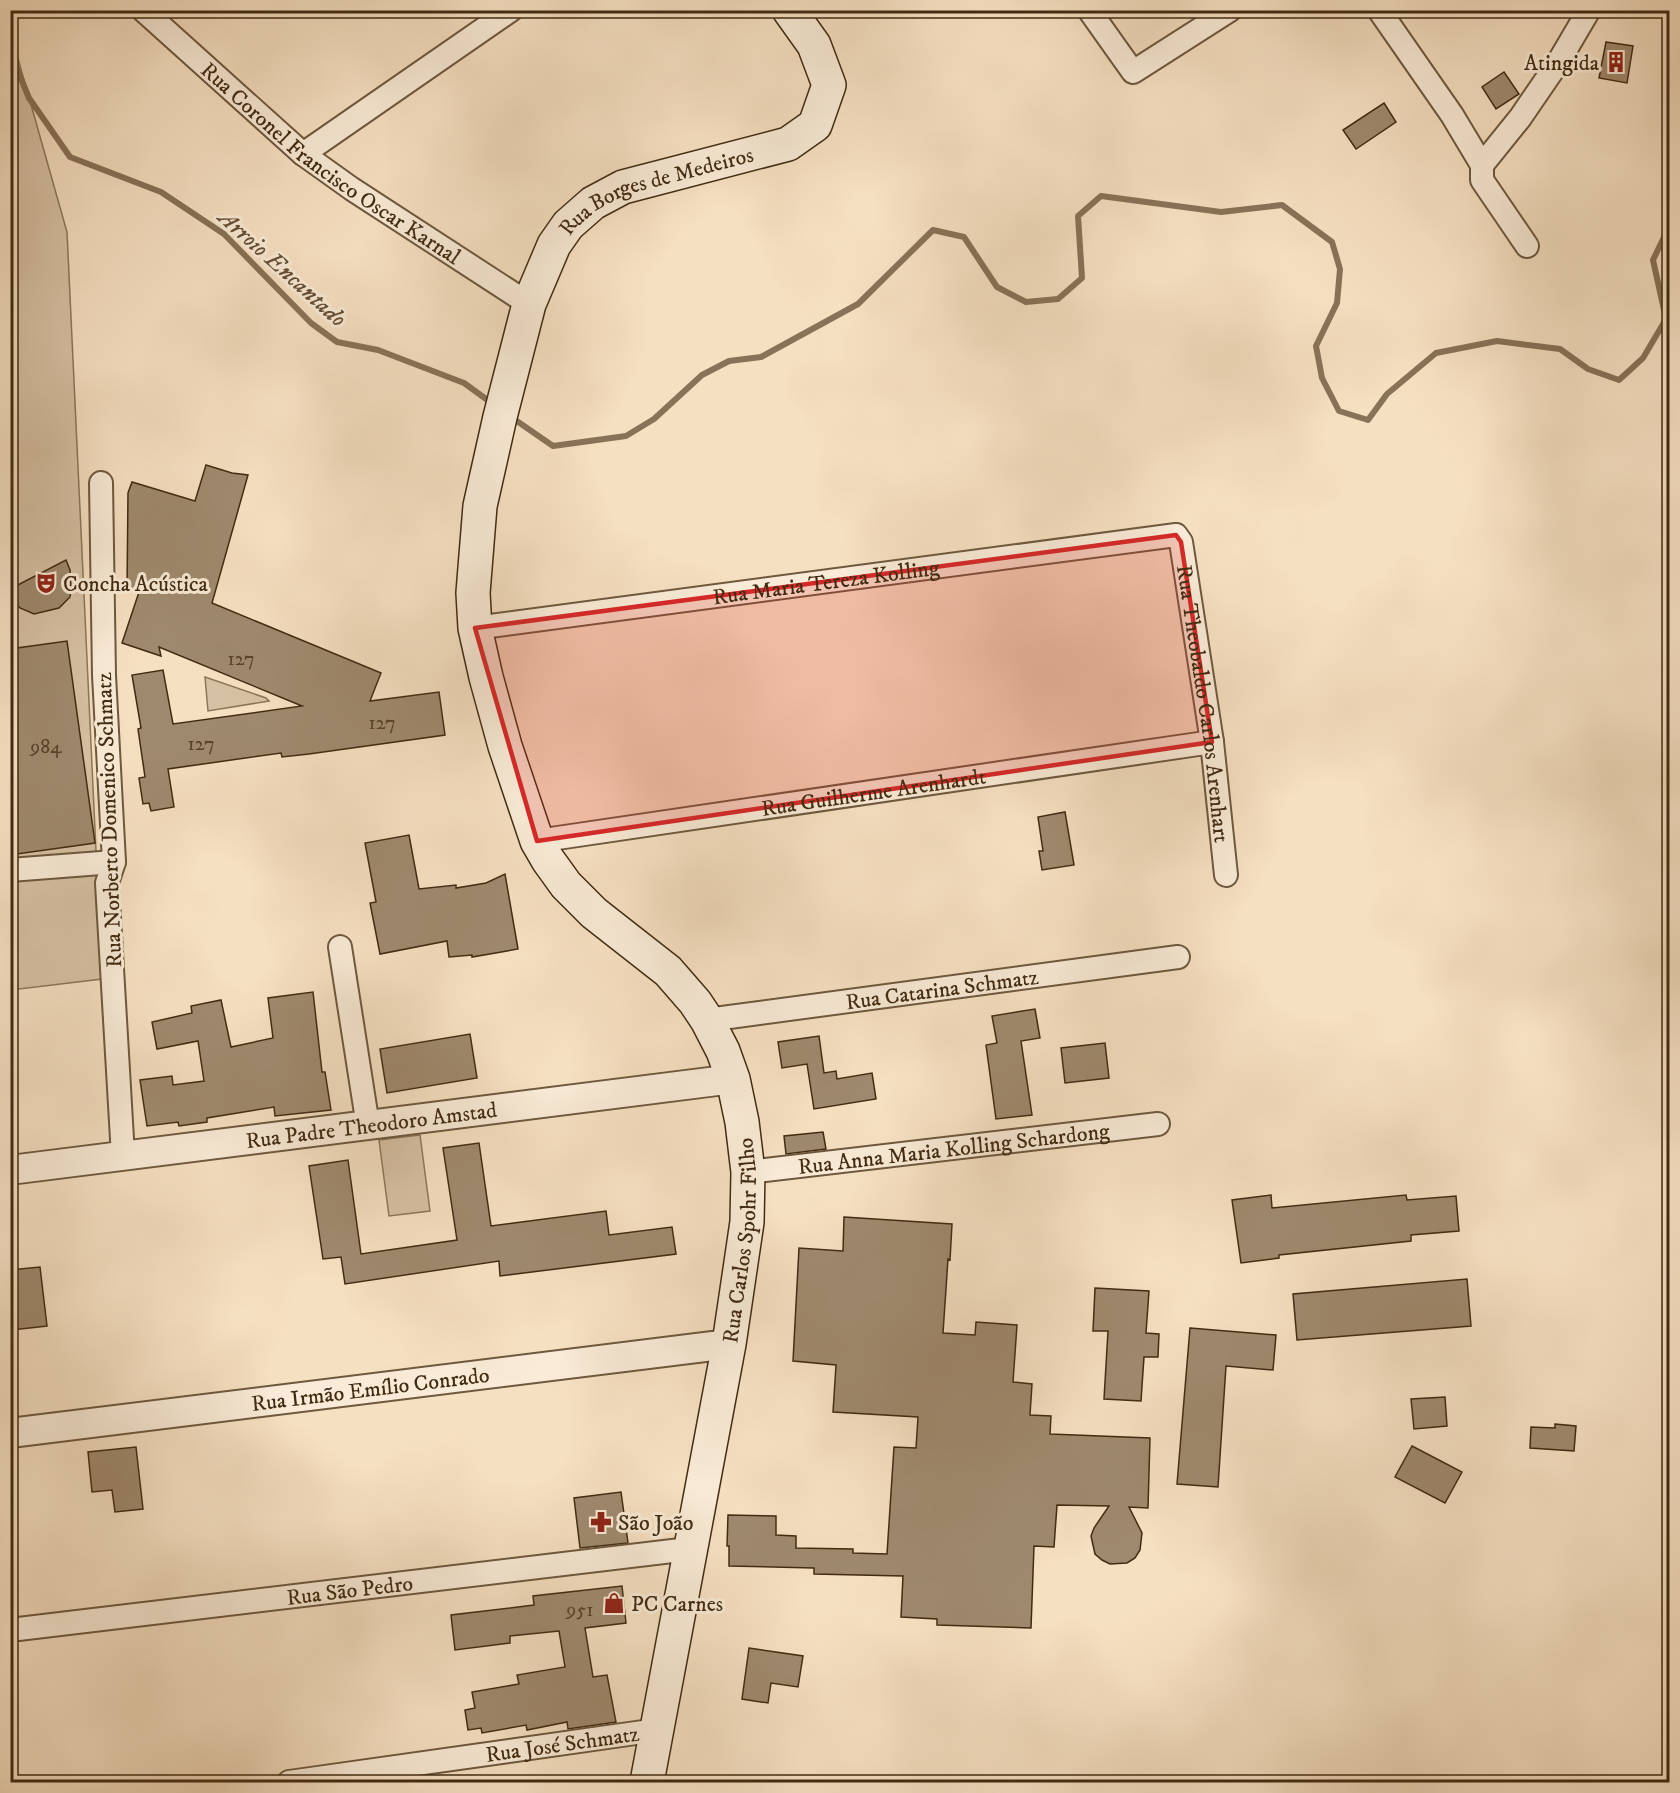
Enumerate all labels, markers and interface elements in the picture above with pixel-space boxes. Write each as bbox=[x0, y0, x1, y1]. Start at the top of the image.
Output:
place label: Atingida bbox=[1524, 50, 1600, 77]
building icon: Atingida bbox=[1604, 50, 1628, 74]
street label: Rua Coronel Francisco Oscar Karnal bbox=[195, 57, 466, 271]
street label: Rua Borges de Medeiros bbox=[553, 142, 756, 241]
water label: Arroio Encantado bbox=[210, 201, 353, 334]
street label: Rua Maria Tereza Kolling bbox=[711, 555, 941, 611]
street label: Rua Theobaldo Carlos Arenhart bbox=[1170, 563, 1235, 844]
theatre icon: Concha Acústica bbox=[34, 571, 58, 595]
place label: Concha Acústica bbox=[63, 571, 208, 598]
house number: 127 bbox=[227, 647, 255, 672]
street label: Rua Norberto Domenico Schmatz bbox=[91, 671, 128, 968]
house number: 127 bbox=[368, 711, 396, 736]
house number: 127 bbox=[187, 732, 215, 757]
house number: 984 bbox=[29, 735, 62, 760]
street label: Rua Guilherme Arenhardt bbox=[760, 763, 988, 823]
street label: Rua Catarina Schmatz bbox=[844, 964, 1041, 1016]
street label: Rua Padre Theodoro Amstad bbox=[244, 1097, 499, 1155]
street label: Rua Anna Maria Kolling Schardong bbox=[797, 1118, 1111, 1181]
street label: Rua Carlos Spohr Filho bbox=[717, 1136, 763, 1345]
street label: Rua Irmão Emílio Conrado bbox=[250, 1362, 491, 1418]
pharmacy icon: São João bbox=[589, 1510, 613, 1534]
place label: São João bbox=[618, 1510, 693, 1537]
street label: Rua São Pedro bbox=[285, 1570, 414, 1612]
shop icon: PC Carnes bbox=[602, 1591, 626, 1615]
place label: PC Carnes bbox=[631, 1591, 723, 1618]
house number: 951 bbox=[565, 1598, 594, 1623]
street label: Rua José Schmatz bbox=[484, 1721, 641, 1769]

